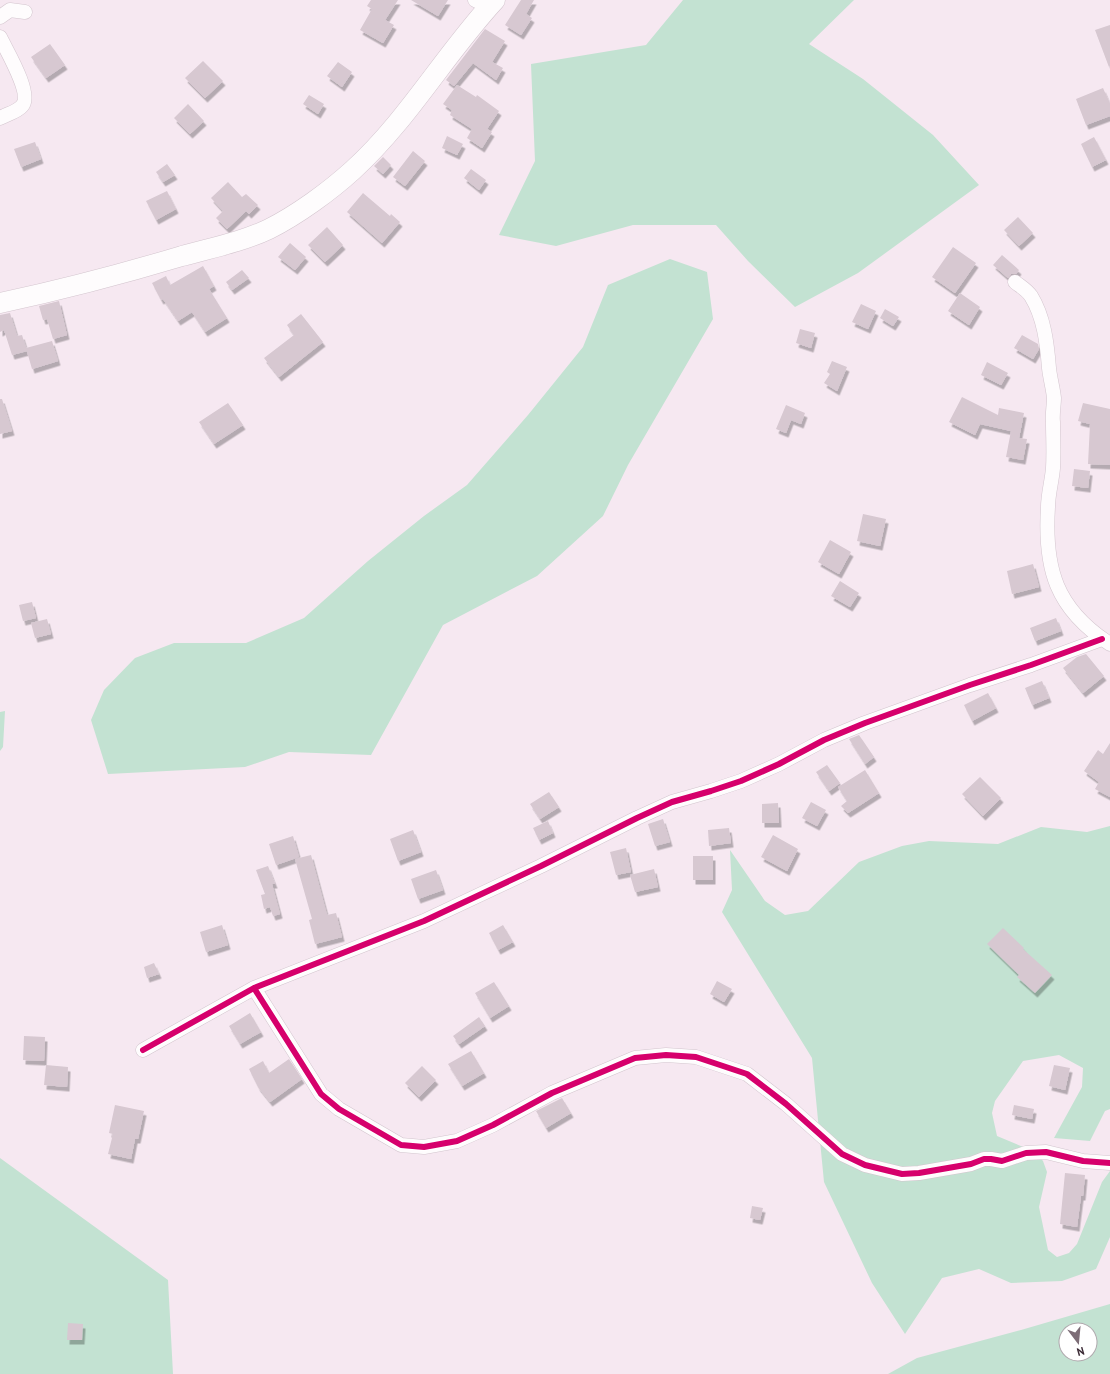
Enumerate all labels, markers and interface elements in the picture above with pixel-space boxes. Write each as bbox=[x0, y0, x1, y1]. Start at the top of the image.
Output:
north arrow bbox=[1058, 1322, 1098, 1362]
text: N bbox=[1075, 1344, 1086, 1359]

